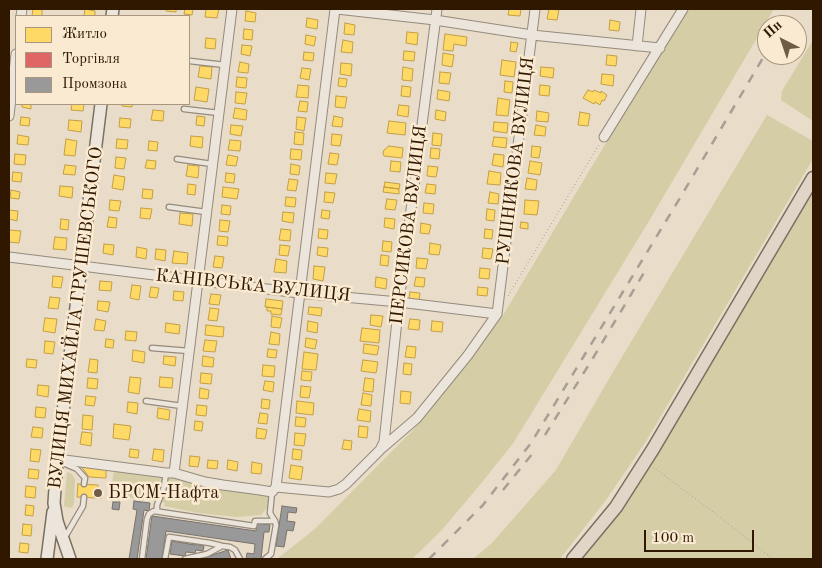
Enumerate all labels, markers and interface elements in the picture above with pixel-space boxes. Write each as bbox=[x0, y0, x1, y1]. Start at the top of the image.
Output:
legend bbox=[15, 15, 190, 105]
north arrow bbox=[757, 15, 807, 65]
text: Пн bbox=[761, 18, 785, 41]
text: Житло bbox=[62, 27, 107, 42]
text: Торгівля bbox=[62, 52, 120, 67]
street label: РУШНИКОВА ВУЛИЦЯ bbox=[493, 56, 539, 266]
text: Промзона bbox=[62, 77, 127, 92]
street label: ПЕРСИКОВА ВУЛИЦЯ bbox=[386, 124, 432, 326]
street label: ВУЛИЦЯ МИХАЙЛА ГРУШЕВСЬКОГО bbox=[44, 146, 108, 490]
street label: КАНІВСЬКА ВУЛИЦЯ bbox=[154, 265, 352, 307]
place label: БРСМ-Нафта bbox=[108, 482, 219, 504]
marker: БРСМ-Нафта bbox=[92, 487, 104, 499]
scale bar bbox=[647, 520, 757, 552]
text: 100 m bbox=[652, 531, 694, 546]

